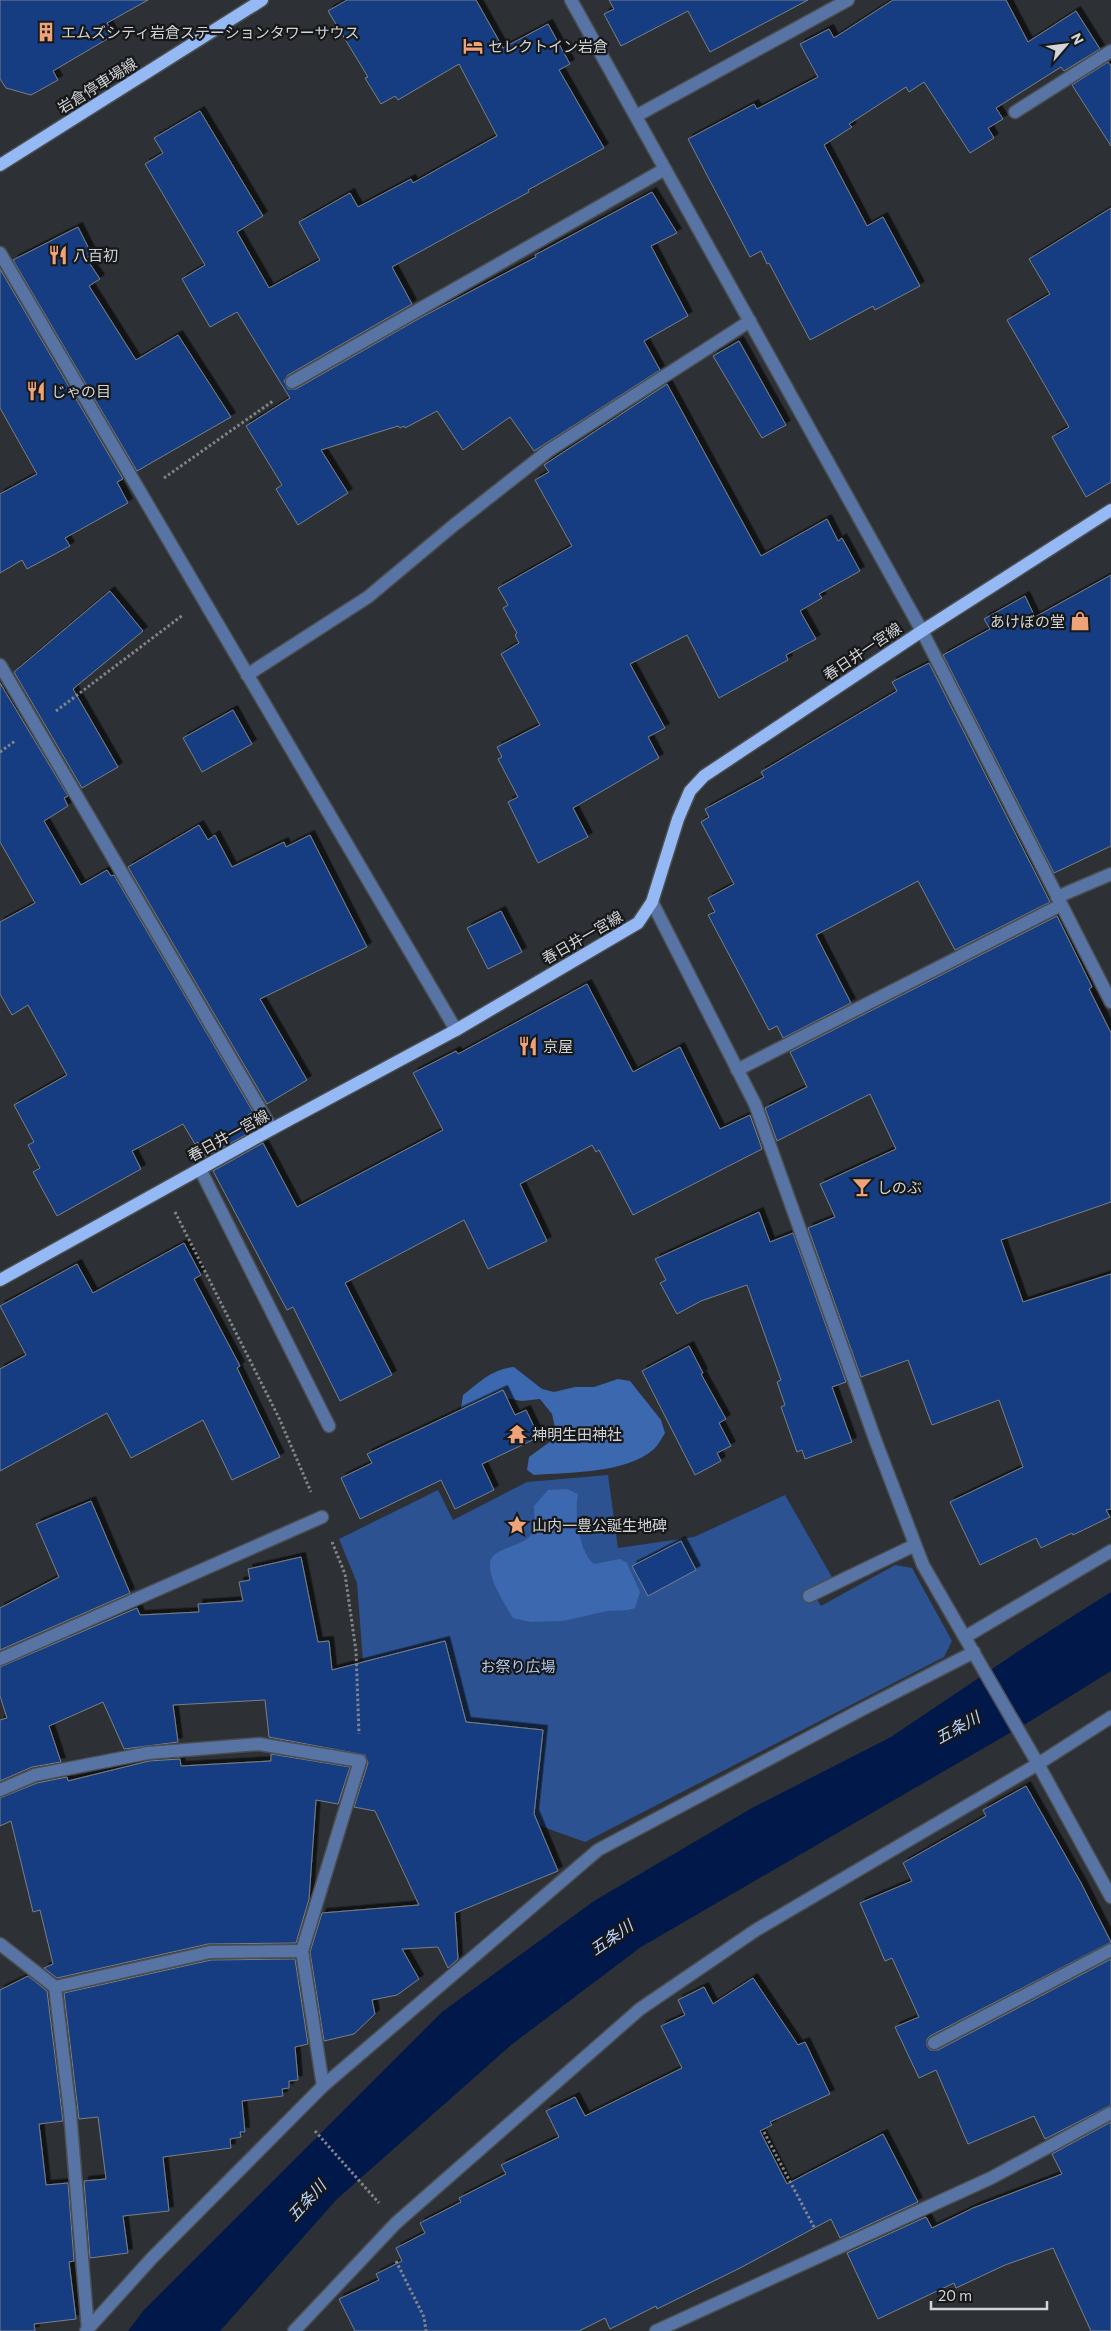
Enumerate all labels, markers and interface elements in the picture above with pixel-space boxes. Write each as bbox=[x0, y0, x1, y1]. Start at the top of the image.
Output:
north arrow bbox=[1041, 20, 1091, 70]
building icon: エムズシティ岩倉ステーションタワーサウス bbox=[35, 21, 57, 43]
place label: エムズシティ岩倉ステーションタワーサウス bbox=[61, 23, 360, 41]
text: N bbox=[1068, 30, 1088, 47]
hotel icon: セレクトイン岩倉 bbox=[462, 35, 484, 57]
place label: セレクトイン岩倉 bbox=[488, 37, 608, 55]
street label: 岩倉停車場線 bbox=[54, 54, 140, 116]
restaurant icon: 八百初 bbox=[47, 244, 69, 266]
place label: 八百初 bbox=[73, 246, 118, 264]
restaurant icon: じゃの目 bbox=[25, 380, 47, 402]
place label: じゃの目 bbox=[51, 382, 111, 400]
shop icon: あけぼの堂 bbox=[1069, 610, 1091, 632]
place label: あけぼの堂 bbox=[990, 612, 1065, 630]
street label: 春日井一宮線 bbox=[820, 618, 904, 684]
street label: 春日井一宮線 bbox=[539, 907, 625, 967]
restaurant icon: 京屋 bbox=[517, 1035, 539, 1057]
place label: 京屋 bbox=[543, 1037, 573, 1055]
street label: 春日井一宮線 bbox=[184, 1105, 272, 1165]
bar icon: しのぶ bbox=[851, 1176, 873, 1198]
place label: しのぶ bbox=[877, 1178, 922, 1196]
temple icon: 神明生田神社 bbox=[506, 1423, 528, 1445]
place label: 神明生田神社 bbox=[532, 1425, 622, 1443]
place icon: 山内一豊公誕生地碑 bbox=[506, 1514, 528, 1536]
place label: 山内一豊公誕生地碑 bbox=[532, 1516, 667, 1534]
park label: お祭り広場 bbox=[480, 1657, 556, 1675]
water label: 五条川 bbox=[931, 1706, 984, 1747]
water label: 五条川 bbox=[586, 1914, 638, 1959]
water label: 五条川 bbox=[283, 2174, 330, 2224]
scale bar bbox=[931, 2278, 1047, 2310]
text: 20 m bbox=[938, 2286, 972, 2304]

